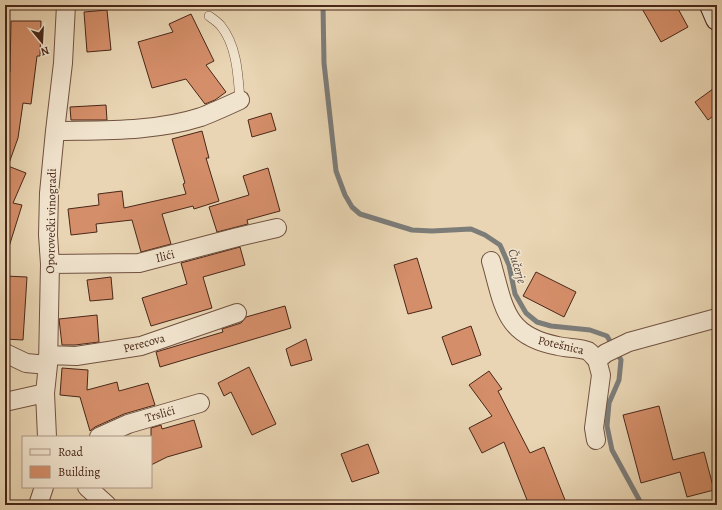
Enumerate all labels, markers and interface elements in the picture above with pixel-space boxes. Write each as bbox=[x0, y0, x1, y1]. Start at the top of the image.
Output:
north arrow bbox=[22, 22, 62, 62]
text: N bbox=[39, 43, 51, 59]
street label: Oporovečki vinogradi bbox=[42, 168, 60, 274]
street label: Ilići bbox=[154, 246, 176, 266]
water label: Čučerje bbox=[504, 247, 531, 286]
street label: Perecova bbox=[121, 330, 167, 356]
street label: Potešnica bbox=[536, 332, 586, 358]
street label: Trslići bbox=[143, 402, 177, 426]
legend bbox=[22, 436, 152, 488]
text: Road bbox=[58, 444, 84, 460]
text: Building bbox=[58, 464, 100, 480]

